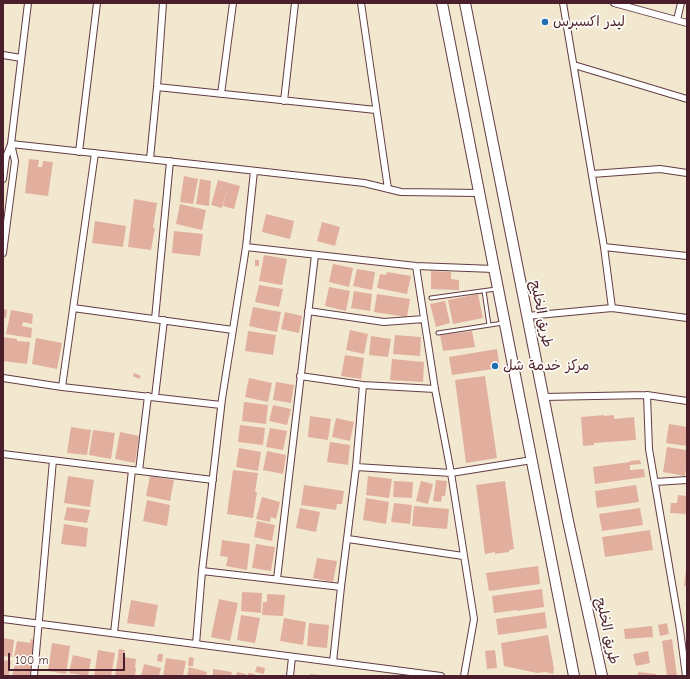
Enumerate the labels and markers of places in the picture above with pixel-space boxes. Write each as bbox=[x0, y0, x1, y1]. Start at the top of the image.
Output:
place label: ليدر اكسبرس bbox=[553, 14, 625, 30]
marker: ليدر اكسبرس bbox=[540, 17, 550, 27]
place label: مركز خدمة شل bbox=[503, 358, 590, 374]
marker: مركز خدمة شل bbox=[490, 361, 500, 371]

